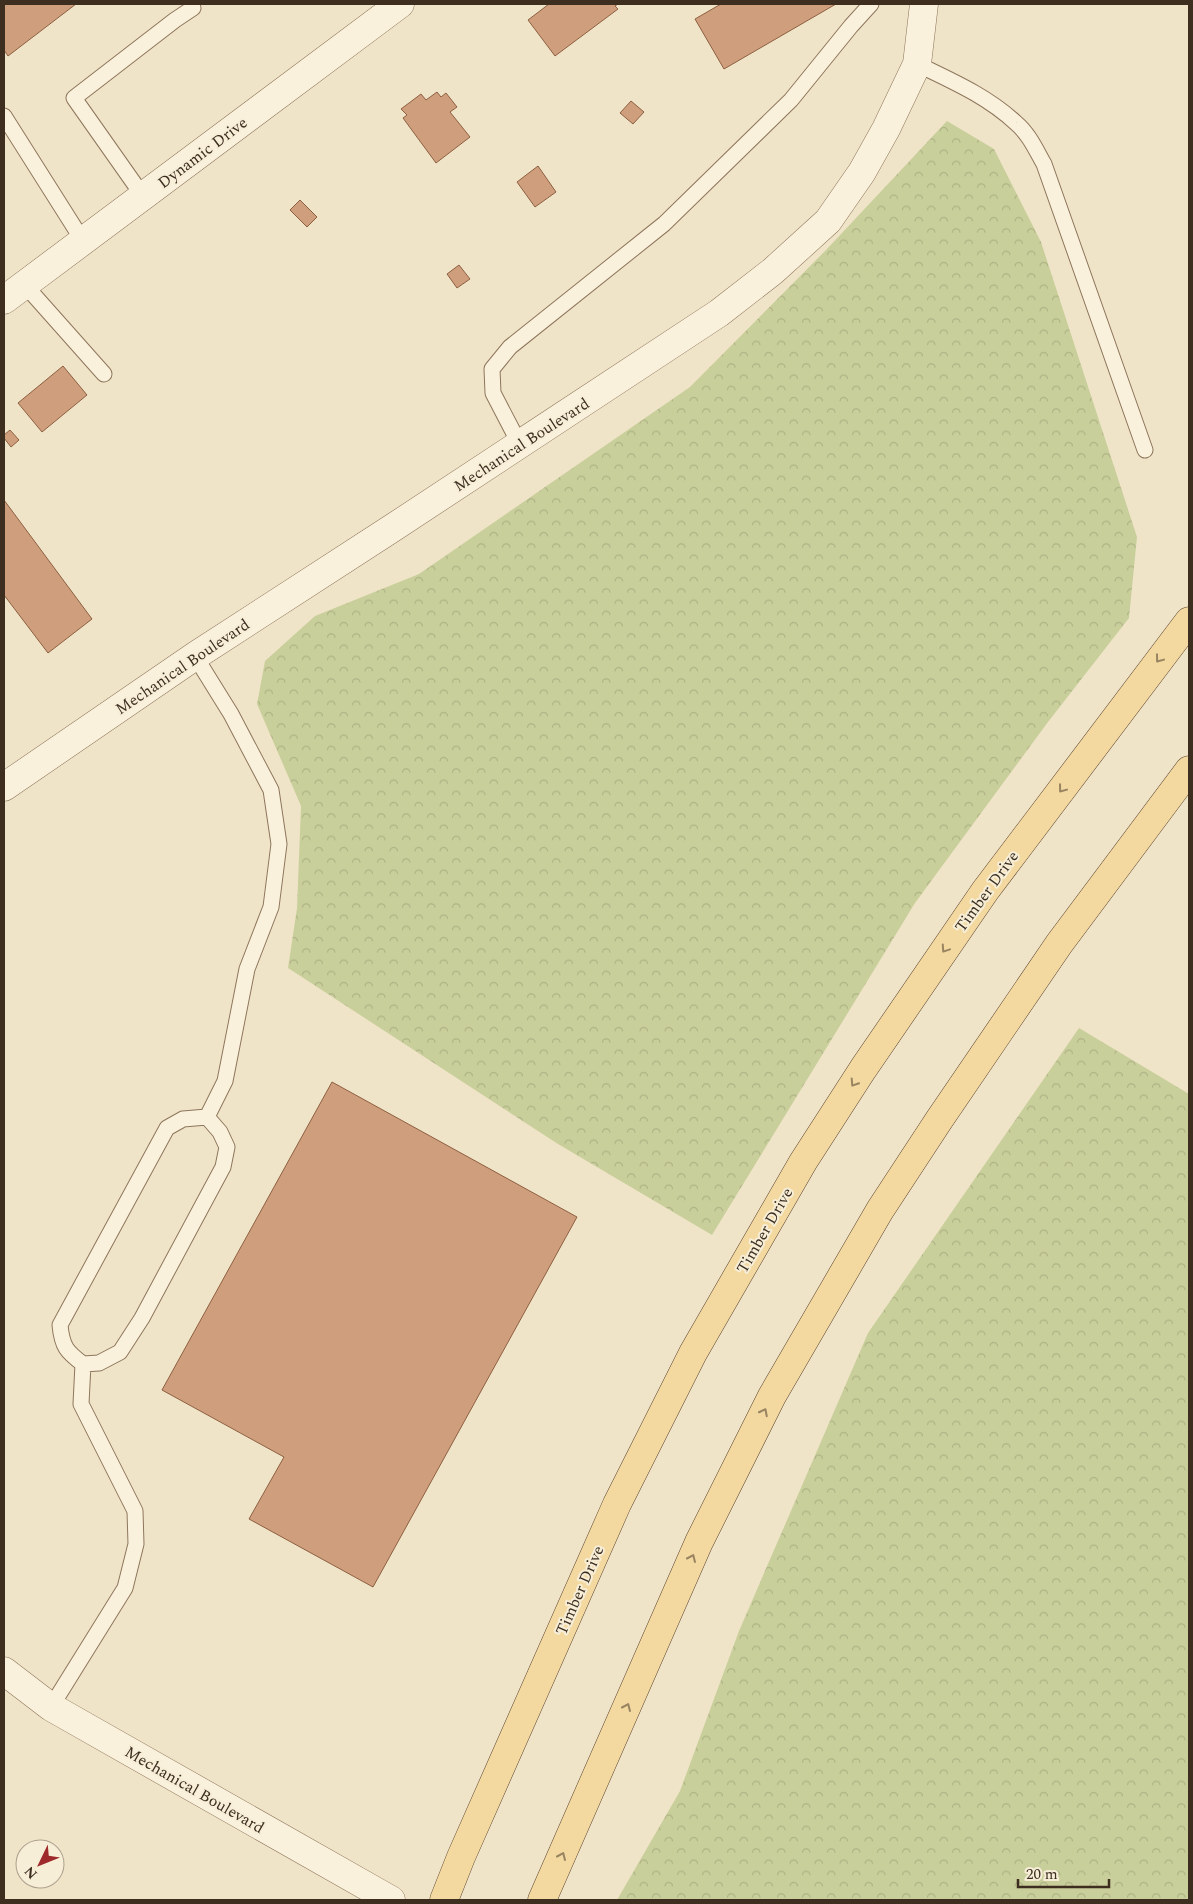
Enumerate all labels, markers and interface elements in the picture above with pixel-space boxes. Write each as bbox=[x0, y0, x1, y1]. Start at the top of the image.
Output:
street label: Dynamic Drive bbox=[153, 111, 253, 195]
street label: Mechanical Boulevard bbox=[449, 392, 594, 498]
street label: Mechanical Boulevard bbox=[110, 613, 255, 721]
one-way arrow bbox=[1157, 653, 1165, 662]
one-way arrow bbox=[1059, 783, 1067, 792]
street label: Timber Drive bbox=[949, 846, 1025, 937]
one-way arrow bbox=[942, 943, 952, 952]
one-way arrow bbox=[851, 1077, 860, 1087]
street label: Timber Drive bbox=[731, 1183, 799, 1278]
one-way arrow bbox=[758, 1408, 768, 1417]
street label: Timber Drive bbox=[549, 1542, 610, 1639]
one-way arrow bbox=[685, 1554, 696, 1563]
one-way arrow bbox=[620, 1703, 631, 1712]
street label: Mechanical Boulevard bbox=[120, 1740, 269, 1840]
north arrow bbox=[15, 1839, 65, 1889]
one-way arrow bbox=[555, 1852, 566, 1861]
scale bar bbox=[1018, 1856, 1109, 1888]
text: N bbox=[19, 1861, 42, 1884]
text: 20 m bbox=[1026, 1863, 1058, 1886]

